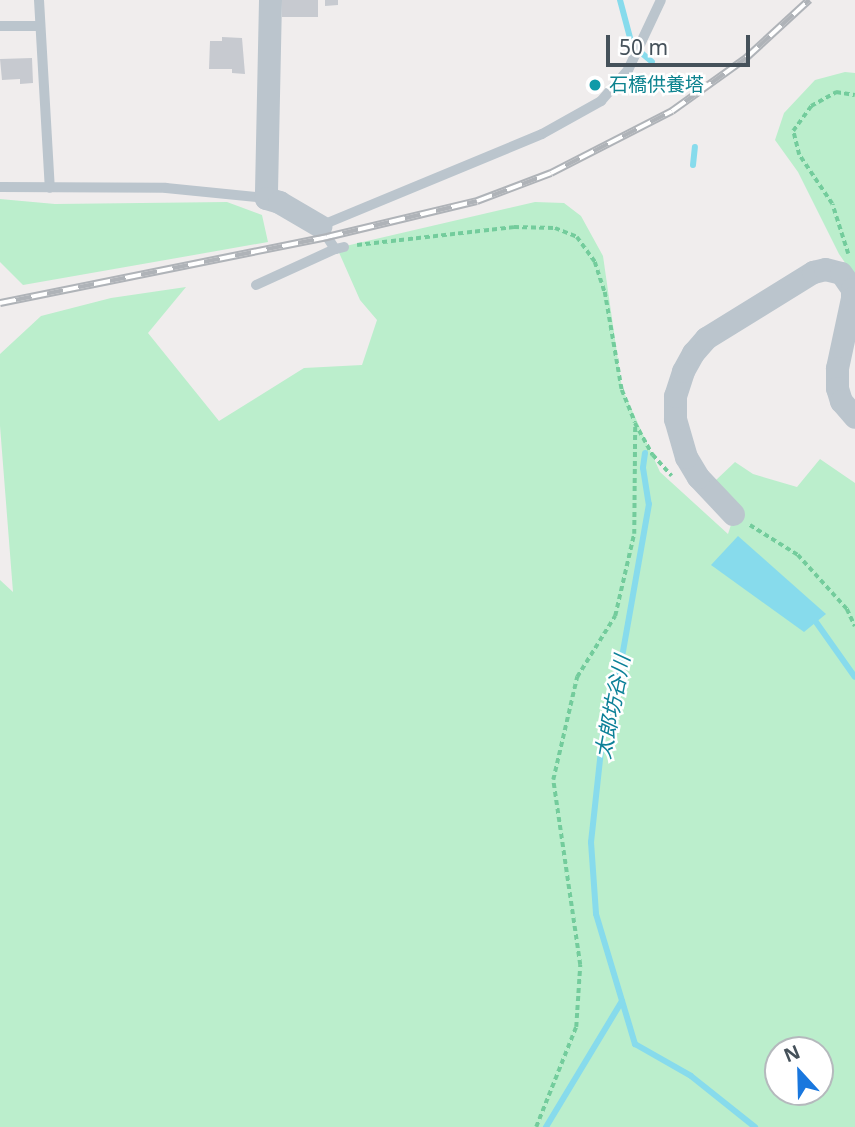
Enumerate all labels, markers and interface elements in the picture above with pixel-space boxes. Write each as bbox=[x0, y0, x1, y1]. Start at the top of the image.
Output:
scale bar bbox=[610, 21, 754, 65]
text: 50 m bbox=[619, 33, 668, 61]
place label: 石橋供養塔 bbox=[609, 74, 704, 96]
marker: 石橋供養塔 bbox=[587, 77, 603, 93]
water label: 太郎坊谷川 bbox=[590, 653, 634, 761]
north arrow bbox=[764, 1036, 834, 1106]
text: N bbox=[780, 1038, 804, 1068]

